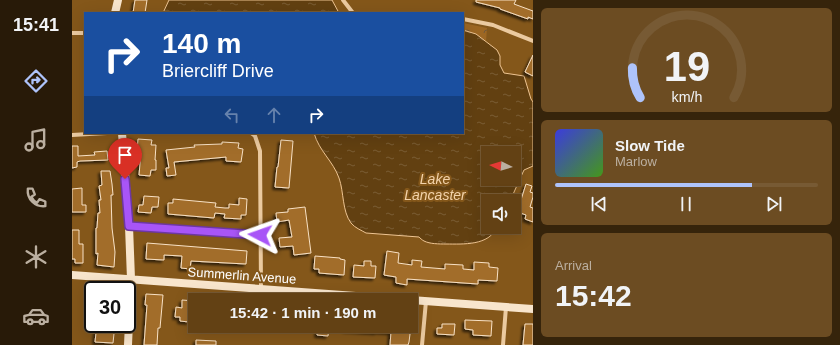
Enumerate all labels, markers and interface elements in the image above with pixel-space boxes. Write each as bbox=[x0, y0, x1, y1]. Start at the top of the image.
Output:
text: 15:41 bbox=[13, 15, 59, 35]
icon: right bbox=[96, 28, 148, 80]
text: 140 m bbox=[162, 28, 241, 59]
text: 19 bbox=[663, 43, 710, 90]
text: Briercliff Drive bbox=[162, 61, 274, 81]
icon: directions bbox=[22, 67, 50, 95]
text: km/h bbox=[671, 89, 702, 105]
icon: left bbox=[221, 104, 243, 126]
icon: ahead bbox=[263, 104, 285, 126]
icon: right bbox=[305, 104, 327, 126]
icon: music bbox=[22, 126, 50, 154]
text: Slow Tide bbox=[615, 137, 685, 154]
pin bbox=[108, 138, 142, 179]
icon: arrive bbox=[114, 144, 136, 166]
north arrow bbox=[481, 146, 521, 186]
map controls bbox=[481, 146, 521, 234]
text: Marlow bbox=[615, 154, 657, 169]
water label: Lake Lancaster bbox=[404, 171, 467, 203]
icon: phone bbox=[22, 184, 50, 212]
icon: previous bbox=[588, 193, 610, 215]
icon: pause bbox=[675, 193, 697, 215]
icon: next bbox=[763, 193, 785, 215]
button: sound bbox=[481, 194, 521, 234]
position arrow bbox=[239, 214, 281, 256]
icon: climate bbox=[22, 243, 50, 271]
text: Arrival bbox=[555, 258, 592, 273]
street label: Summerlin Avenue bbox=[187, 264, 297, 287]
text: 15:42 bbox=[555, 279, 632, 312]
speed limit sign: 30 bbox=[84, 281, 136, 333]
icon: car bbox=[22, 302, 50, 330]
text: 15:42 · 1 min · 190 m bbox=[230, 304, 376, 321]

